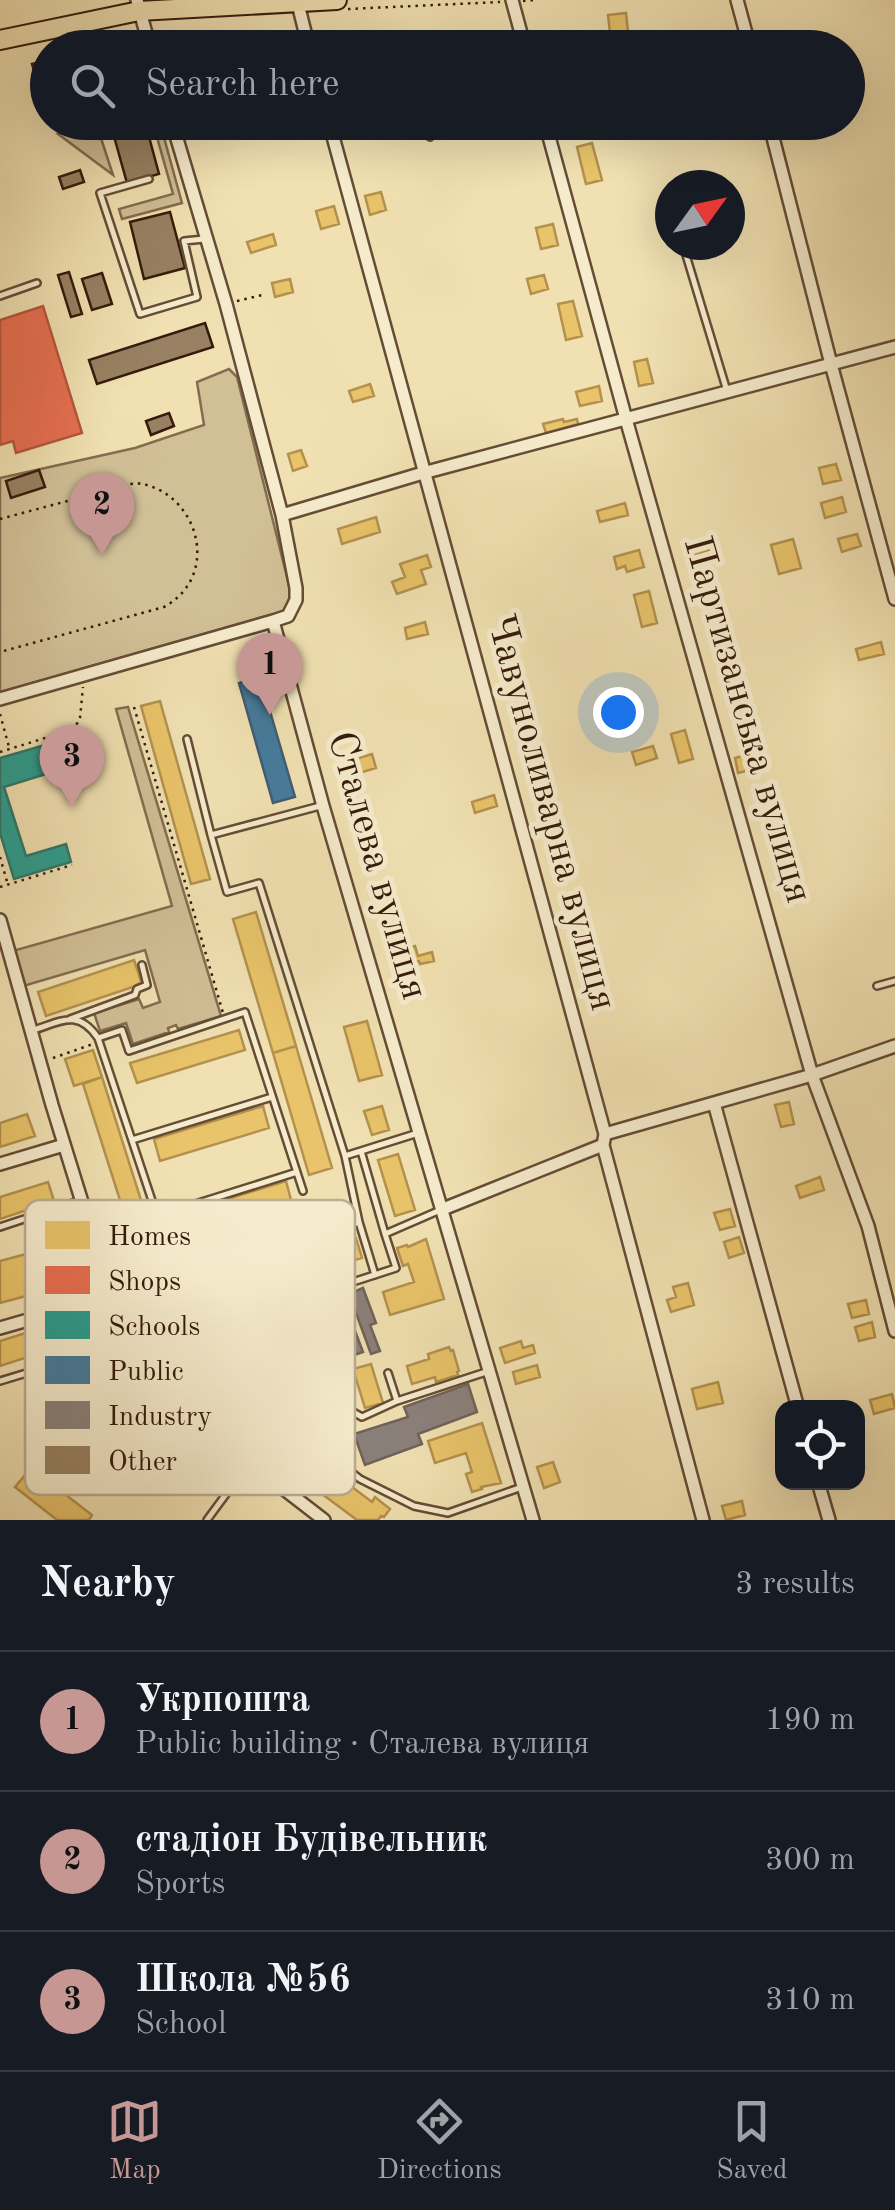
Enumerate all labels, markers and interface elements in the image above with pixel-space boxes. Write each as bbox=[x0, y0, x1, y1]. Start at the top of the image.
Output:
search box bbox=[30, 30, 865, 140]
icon: search bbox=[65, 58, 120, 113]
text: Search here bbox=[145, 66, 340, 104]
north arrow bbox=[655, 170, 745, 260]
pin: 2 bbox=[70, 472, 134, 555]
street label: Партизанська вулиця bbox=[675, 532, 817, 908]
street label: Чавуноливарна вулиця bbox=[478, 611, 622, 1015]
pin: 1 bbox=[238, 632, 302, 715]
your location bbox=[593, 687, 644, 738]
pin: 3 bbox=[40, 724, 104, 807]
street label: Сталева вулиця bbox=[319, 727, 433, 1005]
legend bbox=[25, 1200, 355, 1495]
text: Homes bbox=[108, 1224, 191, 1252]
text: Shops bbox=[108, 1269, 181, 1297]
text: Schools bbox=[108, 1314, 200, 1342]
text: Public bbox=[108, 1359, 184, 1387]
map controls bbox=[775, 1400, 865, 1490]
button: locate bbox=[775, 1400, 865, 1490]
text: Industry bbox=[108, 1404, 212, 1432]
text: Other bbox=[108, 1449, 177, 1477]
text: Nearby bbox=[40, 1564, 176, 1606]
text: 3 results bbox=[735, 1569, 855, 1601]
text: Укрпошта bbox=[135, 1682, 310, 1720]
text: 1 bbox=[63, 1705, 82, 1737]
text: 190 m bbox=[765, 1705, 855, 1737]
text: Public building · Сталева вулиця bbox=[135, 1729, 589, 1761]
text: стадіон Будівельник bbox=[135, 1822, 487, 1860]
text: 2 bbox=[63, 1845, 82, 1877]
text: 300 m bbox=[765, 1845, 855, 1877]
text: Sports bbox=[135, 1869, 226, 1901]
text: Школа №56 bbox=[135, 1962, 351, 2000]
text: 3 bbox=[63, 1985, 82, 2017]
text: 310 m bbox=[765, 1985, 855, 2017]
text: School bbox=[135, 2009, 227, 2041]
tab: Map bbox=[107, 2094, 162, 2189]
tab: Directions bbox=[377, 2094, 502, 2189]
tab: Saved bbox=[716, 2094, 788, 2189]

